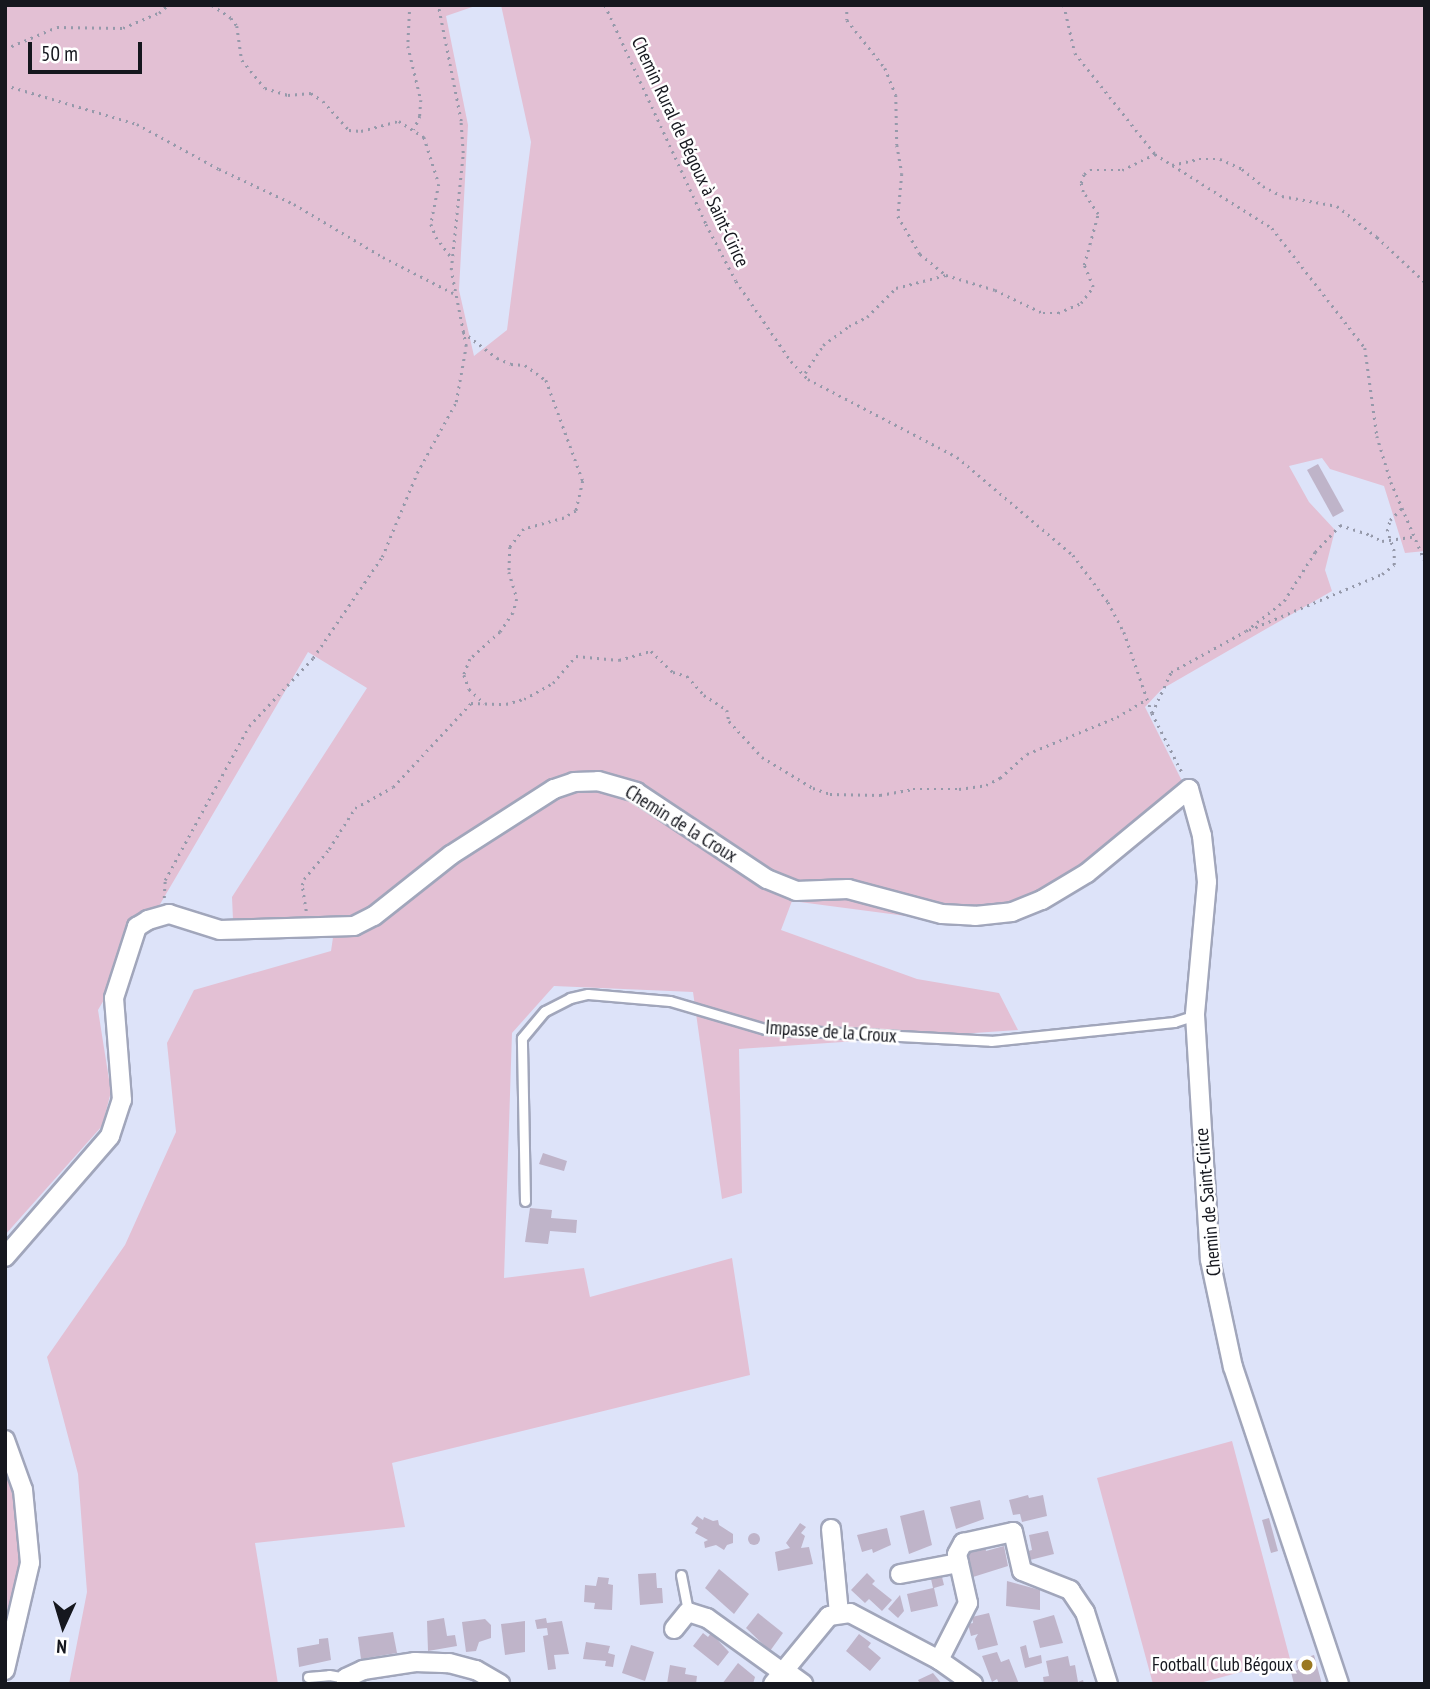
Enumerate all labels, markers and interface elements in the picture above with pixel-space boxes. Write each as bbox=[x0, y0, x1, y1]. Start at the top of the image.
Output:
scale bar bbox=[32, 28, 145, 72]
street label: Chemin Rural de Bégoux à Saint-Cirice bbox=[626, 33, 754, 271]
text: 50 m bbox=[41, 40, 78, 67]
street label: Chemin de la Croux bbox=[621, 780, 741, 868]
street label: Impasse de la Croux bbox=[765, 1016, 897, 1048]
street label: Chemin de Saint-Cirice bbox=[1190, 1127, 1226, 1277]
north arrow bbox=[28, 1591, 98, 1661]
text: N bbox=[56, 1635, 68, 1659]
place label: Football Club Bégoux bbox=[1152, 1654, 1293, 1676]
marker: Football Club Bégoux bbox=[1299, 1657, 1315, 1673]

